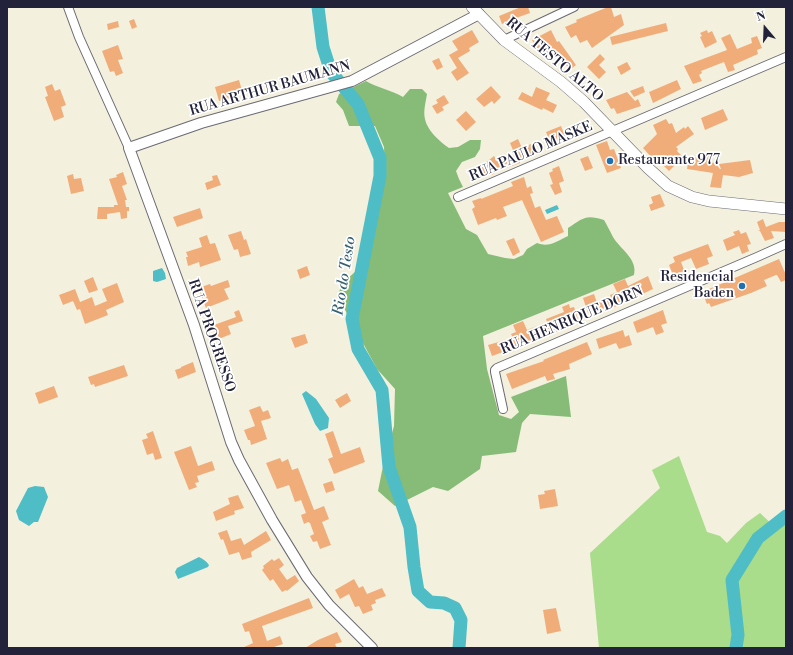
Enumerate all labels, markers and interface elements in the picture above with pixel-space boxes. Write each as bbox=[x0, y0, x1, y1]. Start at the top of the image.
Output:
north arrow bbox=[745, 8, 785, 48]
text: N bbox=[755, 9, 767, 25]
street label: RUA TESTO ALTO bbox=[502, 14, 606, 106]
street label: RUA ARTHUR BAUMANN bbox=[188, 58, 352, 120]
street label: RUA PAULO MASKE bbox=[467, 118, 595, 186]
place label: Restaurante 977 bbox=[618, 153, 720, 169]
marker: Restaurante 977 bbox=[605, 156, 615, 166]
water label: Rio do Testo bbox=[330, 235, 360, 317]
place label: Residencial Baden bbox=[660, 270, 734, 302]
street label: RUA PROGRESSO bbox=[184, 277, 238, 395]
marker: Residencial Baden bbox=[737, 281, 747, 291]
street label: RUA HENRIQUE DORN bbox=[498, 283, 646, 359]

